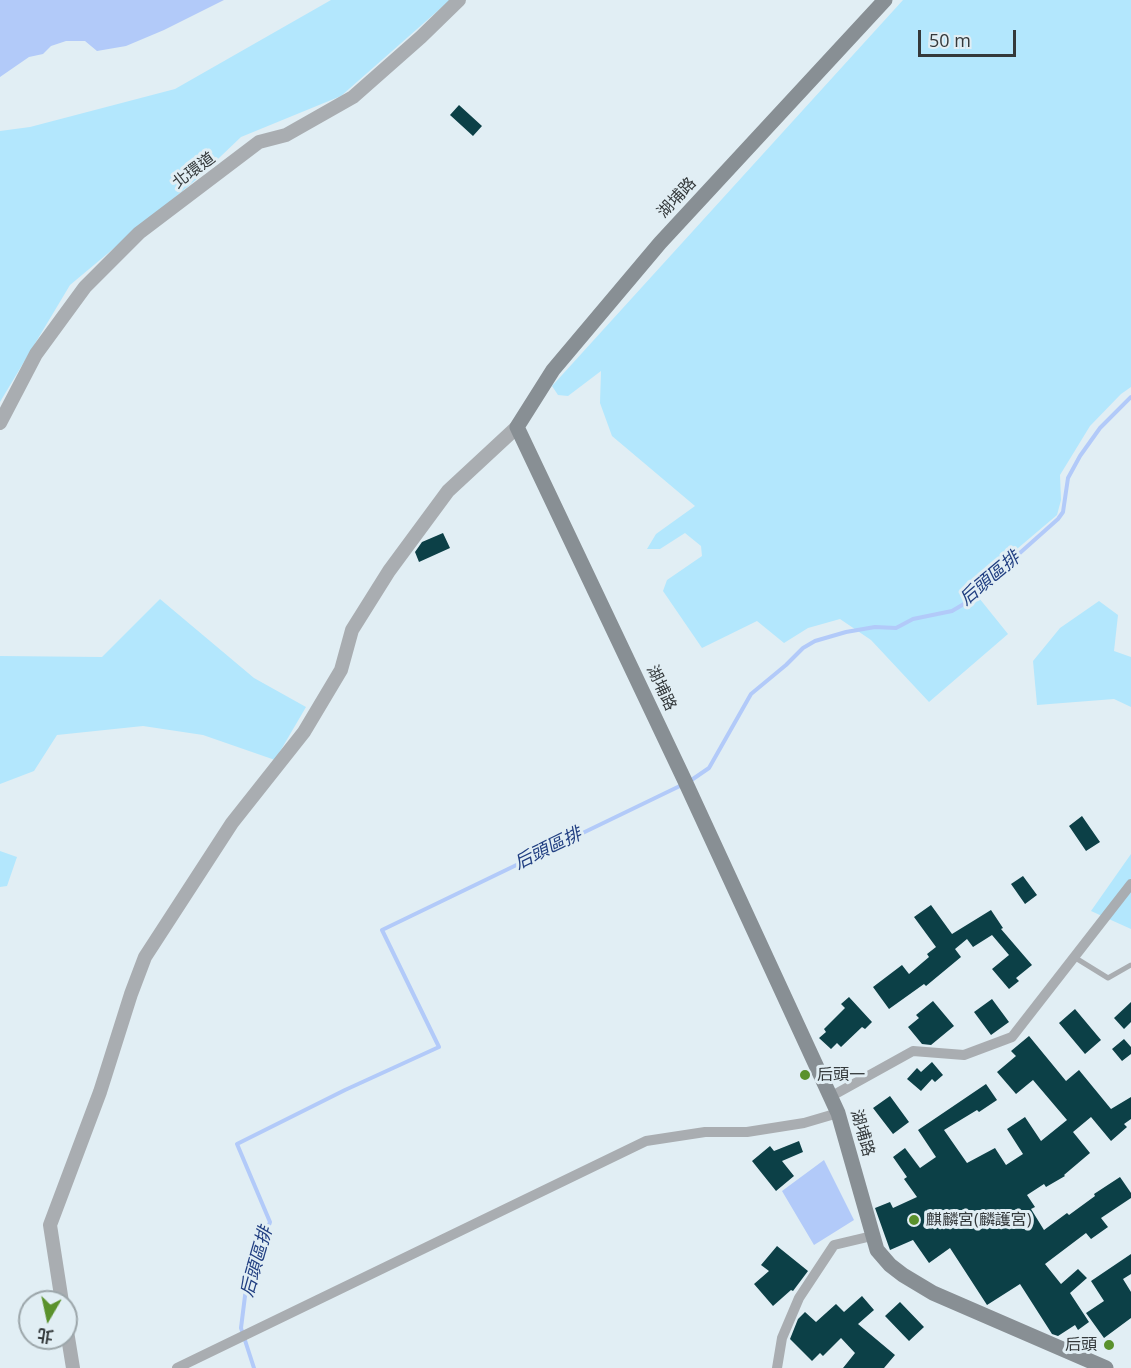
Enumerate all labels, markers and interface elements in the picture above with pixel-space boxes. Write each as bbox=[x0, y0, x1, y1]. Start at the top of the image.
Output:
scale bar bbox=[921, 18, 1018, 56]
text: 50 m bbox=[929, 28, 971, 52]
street label: 北環道 bbox=[169, 149, 219, 193]
street label: 湖埔路 bbox=[654, 174, 700, 222]
water label: 后頭區排 bbox=[955, 548, 1025, 610]
street label: 湖埔路 bbox=[642, 662, 680, 714]
water label: 后頭區排 bbox=[511, 824, 585, 874]
place label: 后頭一 bbox=[817, 1065, 865, 1085]
marker: 后頭一 bbox=[798, 1068, 812, 1082]
street label: 湖埔路 bbox=[846, 1107, 878, 1159]
place label: 麒麟宮(麟護宮) bbox=[926, 1210, 1031, 1230]
marker: 麒麟宮(麟護宮) bbox=[907, 1213, 921, 1227]
water label: 后頭區排 bbox=[237, 1224, 277, 1300]
north arrow bbox=[18, 1290, 78, 1350]
text: 北 bbox=[36, 1324, 55, 1348]
place label: 后頭 bbox=[1065, 1335, 1097, 1355]
marker: 后頭 bbox=[1102, 1338, 1116, 1352]

